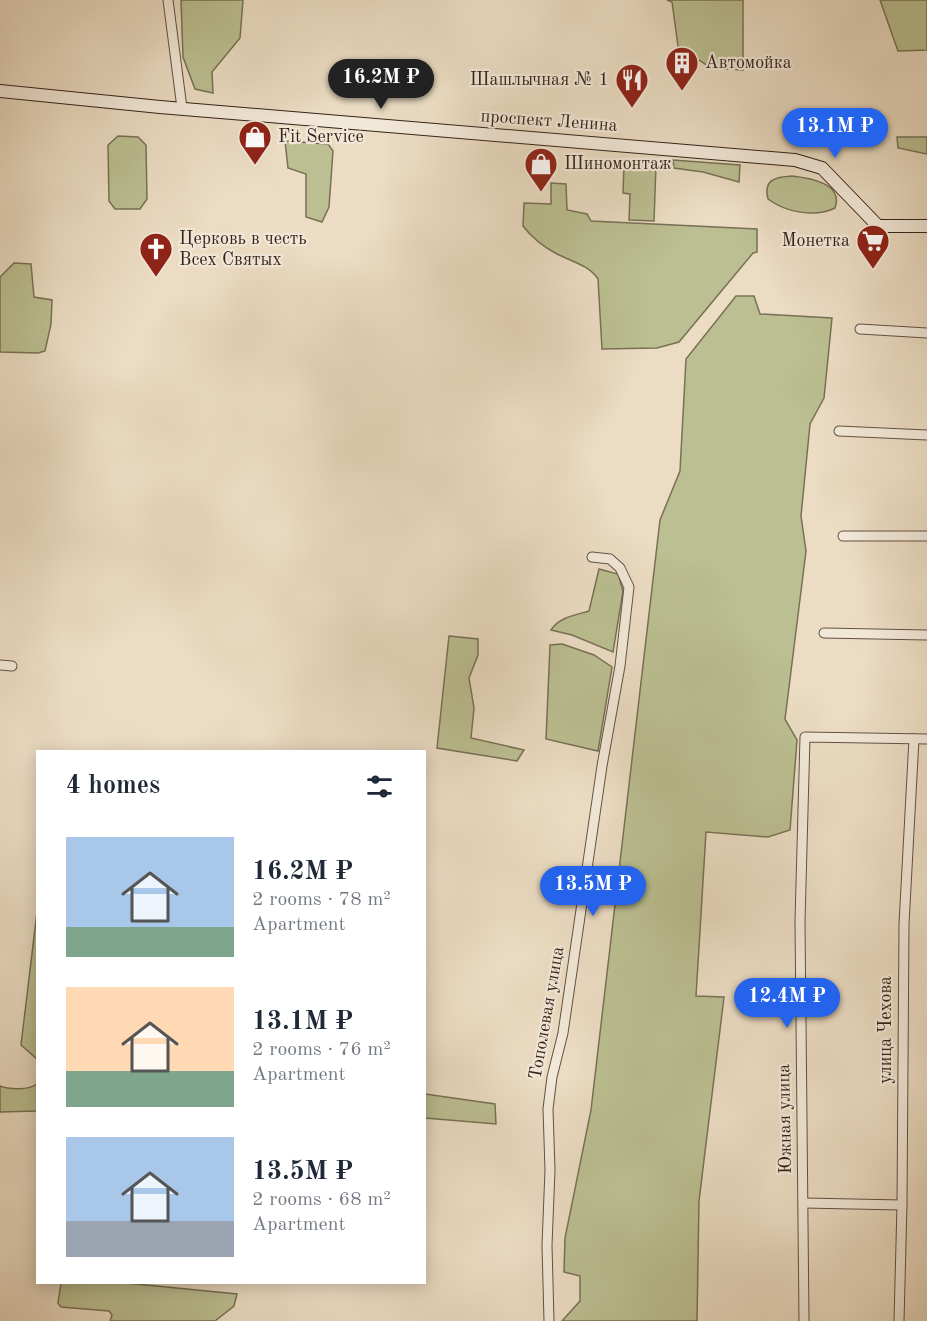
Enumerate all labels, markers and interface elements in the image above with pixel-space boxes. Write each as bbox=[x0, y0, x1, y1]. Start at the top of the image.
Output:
building icon: Автомойка bbox=[664, 45, 700, 92]
place label: Автомойка bbox=[705, 54, 792, 72]
pin: 16.2M ₽ bbox=[326, 59, 436, 110]
restaurant icon: Шашлычная № 1 bbox=[614, 62, 650, 109]
text: 16.2M ₽ bbox=[342, 68, 420, 88]
place label: Шашлычная № 1 bbox=[470, 71, 609, 89]
street label: проспект Ленина bbox=[480, 107, 618, 135]
pin: 13.1M ₽ bbox=[780, 108, 890, 159]
text: 13.1M ₽ bbox=[796, 117, 874, 137]
shop icon: Fit Service bbox=[237, 119, 273, 166]
place label: Fit Service bbox=[278, 128, 364, 146]
shop icon: Шиномонтаж bbox=[523, 146, 559, 193]
place label: Шиномонтаж bbox=[564, 155, 672, 173]
supermarket icon: Монетка bbox=[855, 223, 891, 270]
place label: Церковь в честь Всех Святых bbox=[179, 230, 307, 269]
church icon: Церковь в честь Всех Святых bbox=[138, 231, 174, 278]
place label: Монетка bbox=[781, 232, 850, 250]
icon: filters bbox=[363, 770, 396, 803]
text: 4 homes bbox=[66, 773, 160, 799]
text: 16.2M ₽ bbox=[252, 859, 353, 885]
icon: home bbox=[114, 861, 186, 933]
pin: 13.5M ₽ bbox=[538, 866, 648, 917]
text: 13.5M ₽ bbox=[554, 875, 632, 895]
text: 2 rooms · 78 m² bbox=[252, 890, 391, 910]
text: Apartment bbox=[252, 915, 346, 935]
street label: Тополевая улица bbox=[526, 945, 568, 1081]
street label: улица Чехова bbox=[877, 976, 895, 1084]
pin: 12.4M ₽ bbox=[732, 978, 842, 1029]
text: 12.4M ₽ bbox=[748, 987, 826, 1007]
text: 13.1M ₽ bbox=[252, 1009, 353, 1035]
icon: home bbox=[114, 1011, 186, 1083]
text: 2 rooms · 76 m² bbox=[252, 1040, 391, 1060]
street label: Южная улица bbox=[775, 1064, 795, 1174]
text: Apartment bbox=[252, 1065, 346, 1085]
text: 13.5M ₽ bbox=[252, 1159, 353, 1185]
icon: home bbox=[114, 1161, 186, 1233]
text: 2 rooms · 68 m² bbox=[252, 1190, 391, 1210]
text: Apartment bbox=[252, 1215, 346, 1235]

